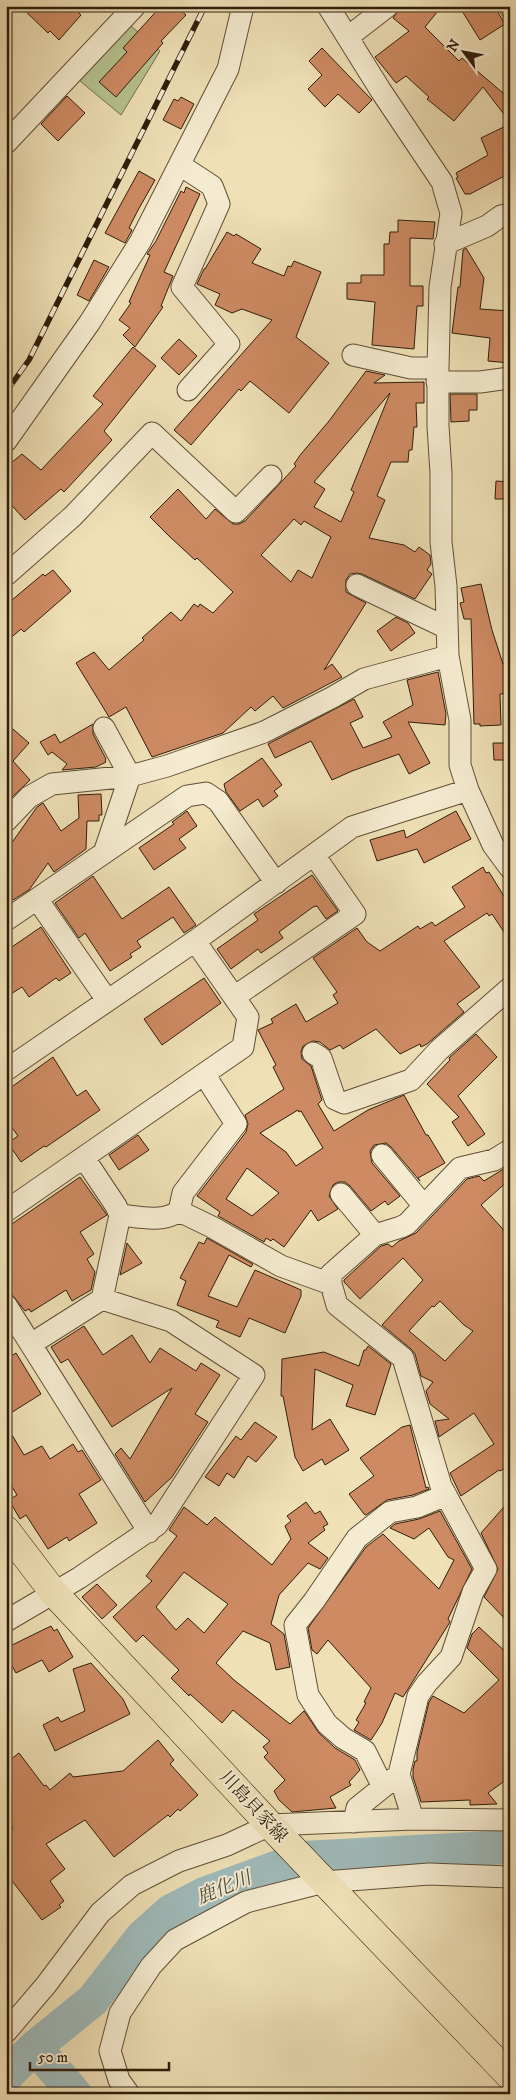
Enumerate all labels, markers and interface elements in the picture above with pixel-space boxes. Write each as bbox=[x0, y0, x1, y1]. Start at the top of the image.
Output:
north arrow bbox=[438, 28, 488, 78]
text: N bbox=[443, 36, 465, 55]
street label: 川島貝家線 bbox=[214, 1767, 292, 1847]
water label: 鹿化川 bbox=[193, 1866, 257, 1909]
scale bar bbox=[30, 2040, 169, 2072]
text: 50 m bbox=[38, 2048, 68, 2067]

